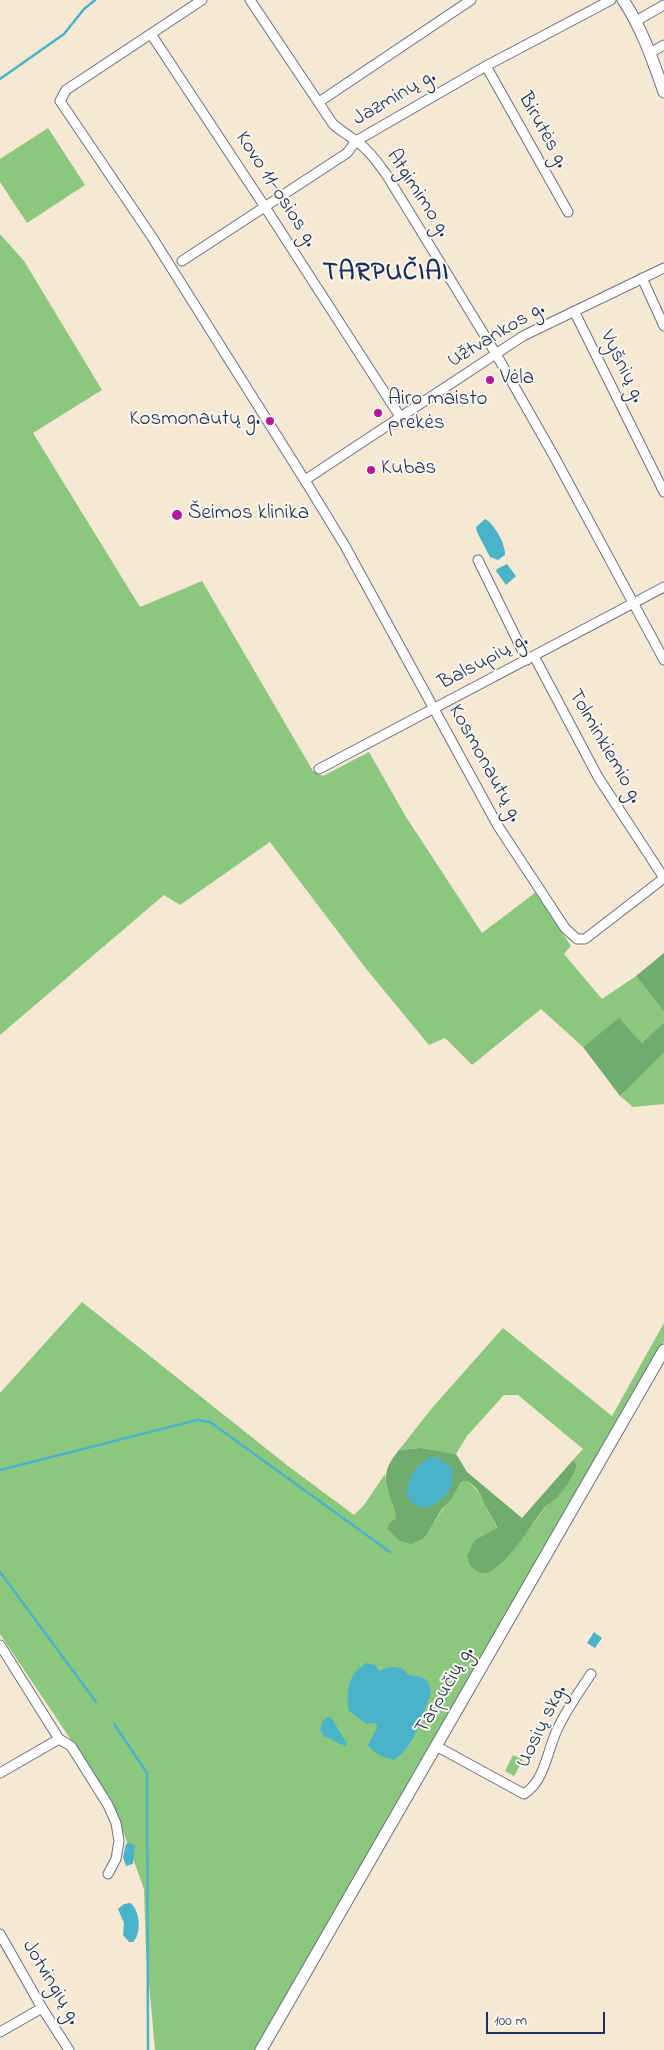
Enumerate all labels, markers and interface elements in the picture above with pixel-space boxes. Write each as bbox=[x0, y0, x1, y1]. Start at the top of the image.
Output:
street label: Jazminų g. bbox=[349, 65, 441, 133]
street label: Birutės g. bbox=[511, 89, 573, 173]
street label: Kovo 11-osios g. bbox=[228, 128, 322, 252]
street label: Atgimimo g. bbox=[379, 145, 455, 243]
district label: TARPUČIAI bbox=[322, 259, 450, 291]
street label: Užtvankos g. bbox=[444, 297, 550, 375]
street label: Vyšnių g. bbox=[593, 327, 649, 407]
place label: Vėla bbox=[500, 367, 534, 393]
marker: Vėla bbox=[484, 374, 496, 386]
place label: Airo maisto prekės bbox=[388, 388, 487, 438]
marker: Airo maisto prekės bbox=[372, 407, 384, 419]
place label: Kosmonautų g. bbox=[129, 408, 260, 434]
marker: Kosmonautų g. bbox=[264, 415, 276, 427]
place label: Kubas bbox=[381, 457, 436, 483]
marker: Kubas bbox=[365, 464, 377, 476]
place label: Šeimos klinika bbox=[188, 502, 309, 528]
marker: Šeimos klinika bbox=[170, 508, 184, 522]
street label: Balsupių g. bbox=[435, 629, 533, 697]
street label: Tolminkiemio g. bbox=[561, 685, 647, 809]
street label: Kosmonautų g. bbox=[441, 701, 527, 827]
street label: Tarpučių g. bbox=[411, 1643, 481, 1739]
street label: Uosių skg. bbox=[512, 1681, 574, 1773]
street label: Jotvingių g. bbox=[15, 1936, 85, 2030]
scale bar bbox=[489, 2002, 608, 2034]
text: 100 m bbox=[494, 2010, 527, 2032]

